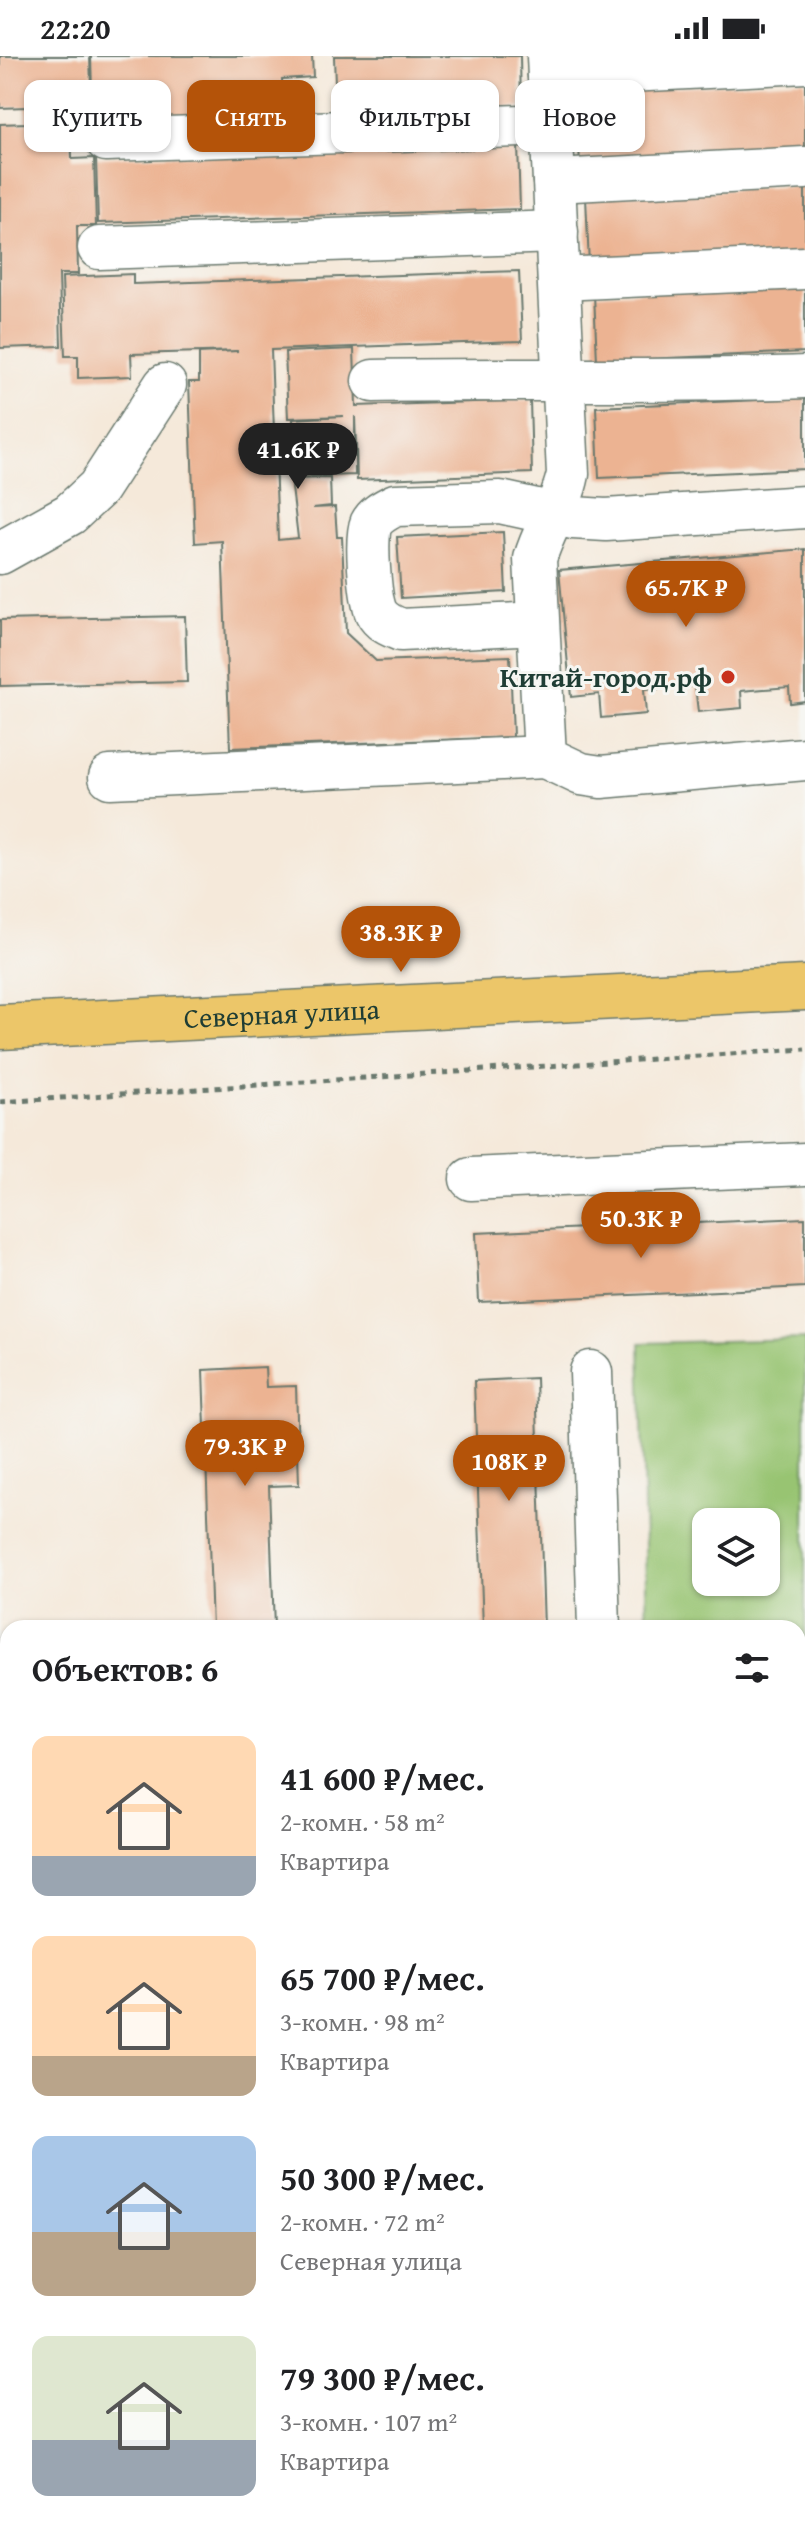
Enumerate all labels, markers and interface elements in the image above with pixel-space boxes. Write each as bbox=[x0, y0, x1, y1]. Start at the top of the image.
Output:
text: 22:20 bbox=[40, 6, 111, 50]
chip: Купить bbox=[24, 80, 171, 152]
chip: Снять bbox=[187, 80, 315, 152]
chip: Фильтры bbox=[331, 80, 499, 152]
chip: Новое bbox=[515, 80, 645, 152]
pin: 41.6K ₽ bbox=[224, 423, 372, 491]
text: 41.6K ₽ bbox=[256, 429, 340, 468]
pin: 65.7K ₽ bbox=[612, 561, 760, 629]
text: 65.7K ₽ bbox=[644, 567, 728, 606]
place label: Китай-город.рф bbox=[500, 656, 712, 697]
marker: Китай-город.рф bbox=[719, 668, 737, 686]
pin: 38.3K ₽ bbox=[327, 906, 475, 974]
text: 38.3K ₽ bbox=[359, 912, 443, 951]
street label: Северная улица bbox=[183, 988, 381, 1038]
pin: 50.3K ₽ bbox=[567, 1192, 715, 1260]
text: 50.3K ₽ bbox=[599, 1198, 683, 1237]
pin: 79.3K ₽ bbox=[171, 1420, 319, 1488]
text: 79.3K ₽ bbox=[203, 1426, 287, 1465]
pin: 108K ₽ bbox=[444, 1435, 574, 1503]
text: 108K ₽ bbox=[471, 1441, 547, 1480]
map controls bbox=[692, 1508, 780, 1596]
button: layers bbox=[692, 1508, 780, 1596]
text: Объектов: 6 bbox=[32, 1644, 218, 1693]
icon: filters bbox=[730, 1646, 774, 1690]
text: 41 600 ₽/мес. bbox=[280, 1753, 485, 1802]
icon: home bbox=[96, 1768, 192, 1864]
text: 2-комн. · 58 m² bbox=[280, 1802, 445, 1841]
text: Квартира bbox=[280, 1841, 389, 1880]
text: 65 700 ₽/мес. bbox=[280, 1953, 485, 2002]
icon: home bbox=[96, 1968, 192, 2064]
text: 3-комн. · 98 m² bbox=[280, 2002, 445, 2041]
text: Квартира bbox=[280, 2041, 389, 2080]
text: 50 300 ₽/мес. bbox=[280, 2153, 485, 2202]
icon: home bbox=[96, 2168, 192, 2264]
text: 2-комн. · 72 m² bbox=[280, 2202, 445, 2241]
text: Северная улица bbox=[280, 2241, 462, 2280]
text: 79 300 ₽/мес. bbox=[280, 2353, 485, 2402]
icon: home bbox=[96, 2368, 192, 2464]
text: 3-комн. · 107 m² bbox=[280, 2402, 457, 2441]
text: Квартира bbox=[280, 2441, 389, 2480]

